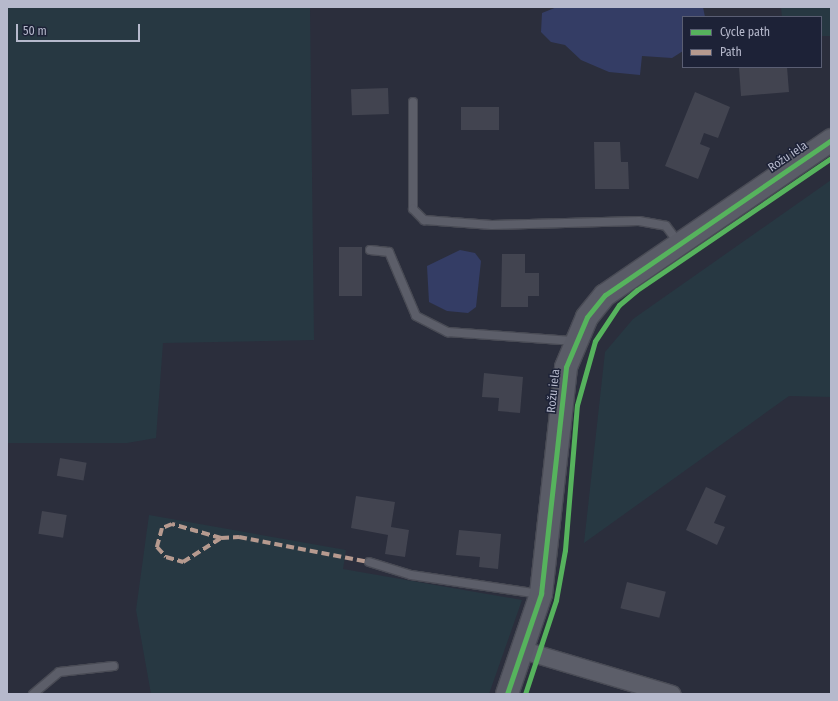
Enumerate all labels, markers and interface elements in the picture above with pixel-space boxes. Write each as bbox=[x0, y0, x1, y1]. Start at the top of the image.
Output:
scale bar bbox=[18, 16, 142, 42]
legend bbox=[682, 16, 822, 68]
text: 50 m bbox=[23, 24, 47, 38]
text: Cycle path bbox=[720, 25, 770, 39]
text: Path bbox=[720, 45, 742, 59]
street label: Rožu iela bbox=[766, 139, 810, 175]
street label: Rožu iela bbox=[545, 368, 563, 414]

